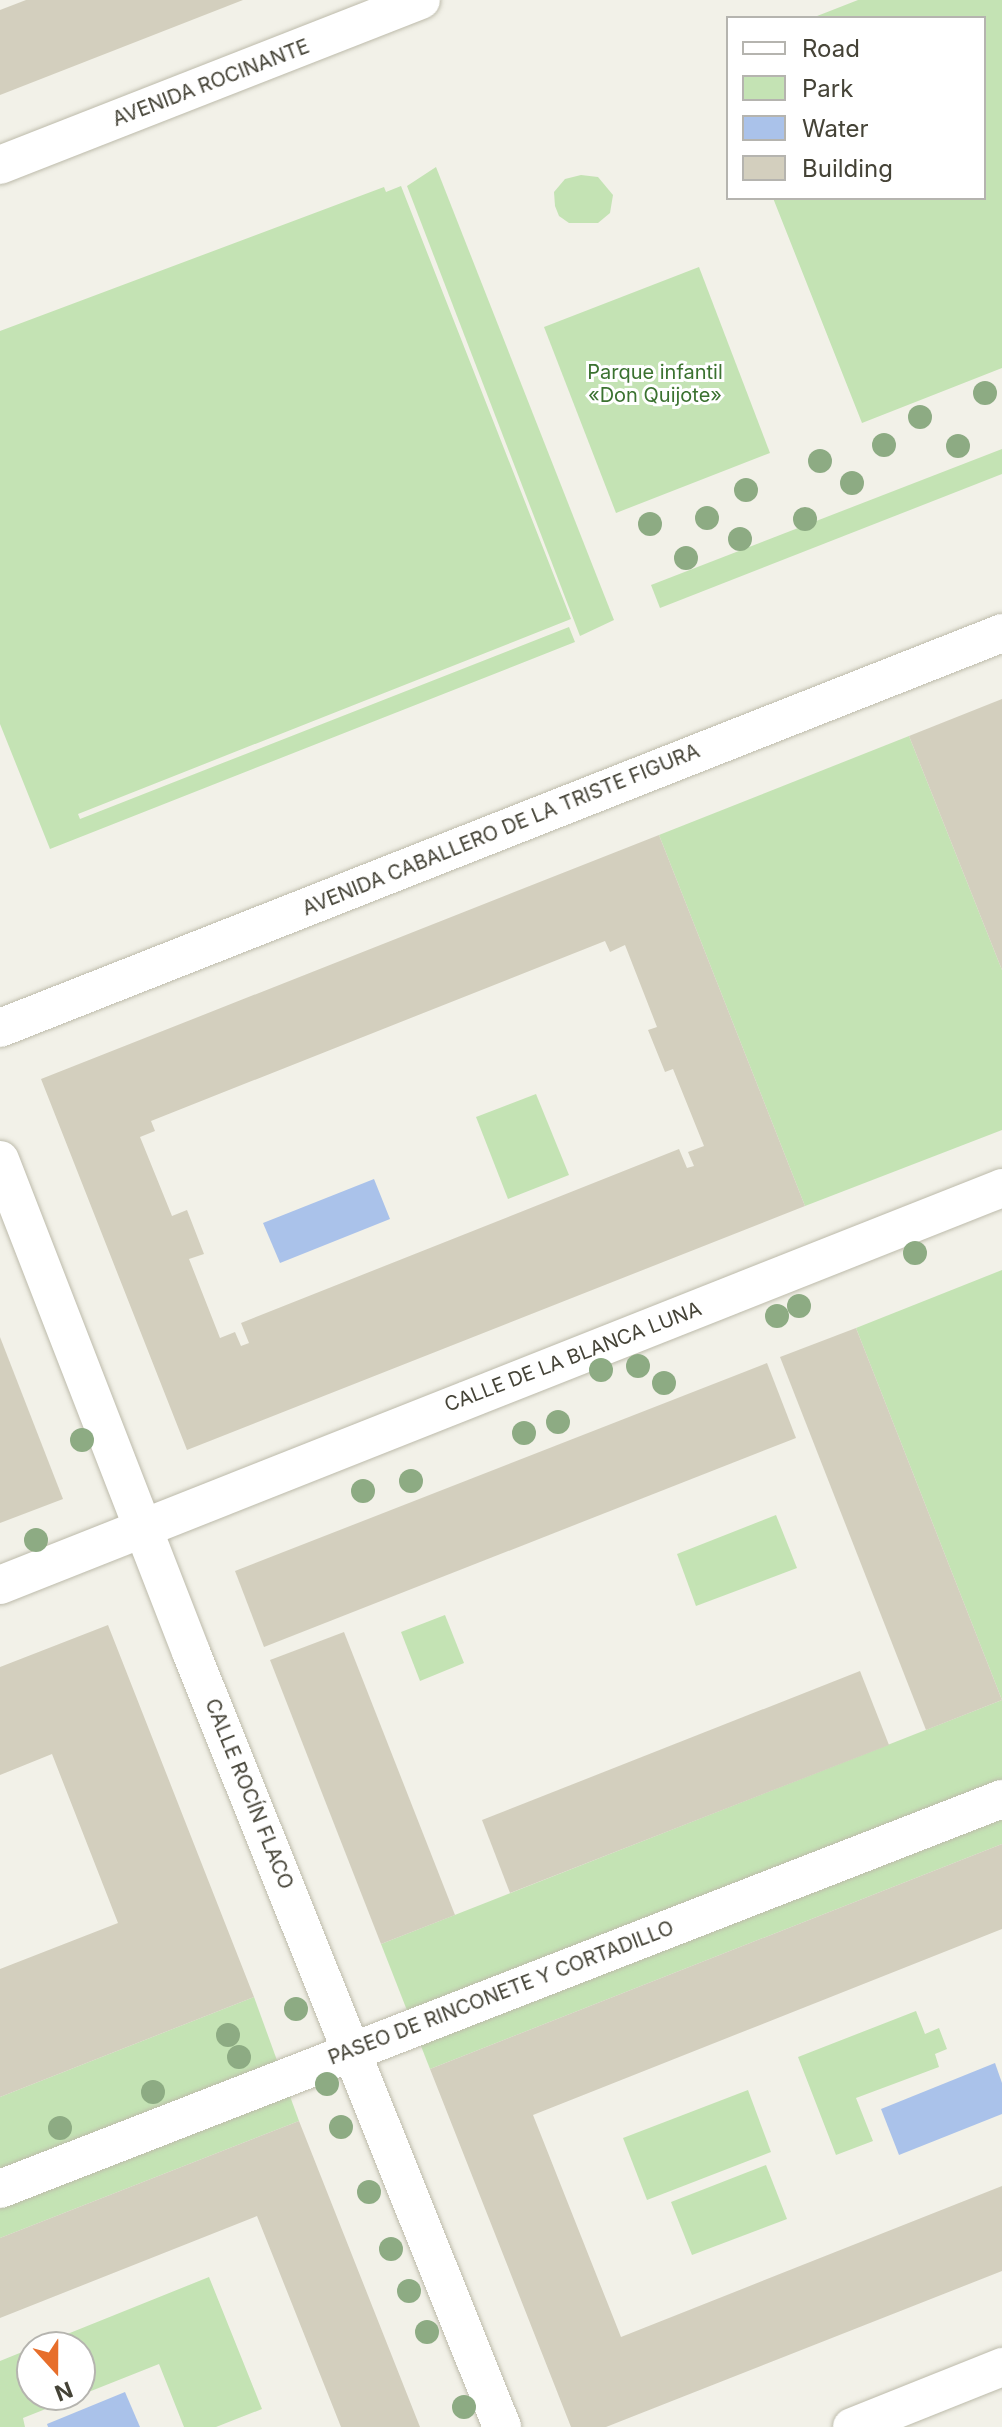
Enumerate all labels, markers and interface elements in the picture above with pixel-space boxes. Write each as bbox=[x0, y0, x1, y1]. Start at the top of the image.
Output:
legend bbox=[726, 16, 986, 200]
street label: AVENIDA ROCINANTE bbox=[109, 34, 313, 132]
text: Road bbox=[802, 34, 860, 63]
text: Park bbox=[802, 74, 853, 103]
text: Water bbox=[802, 114, 869, 143]
text: Building bbox=[802, 154, 893, 183]
park label: Parque infantil «Don Quijote» bbox=[587, 361, 723, 408]
street label: AVENIDA CABALLERO DE LA TRISTE FIGURA bbox=[299, 739, 703, 921]
street label: CALLE DE LA BLANCA LUNA bbox=[441, 1297, 705, 1417]
street label: CALLE ROCÍN FLACO bbox=[200, 1695, 298, 1893]
street label: PASEO DE RINCONETE Y CORTADILLO bbox=[325, 1916, 677, 2070]
north arrow bbox=[16, 2331, 96, 2411]
text: N bbox=[51, 2376, 76, 2407]

